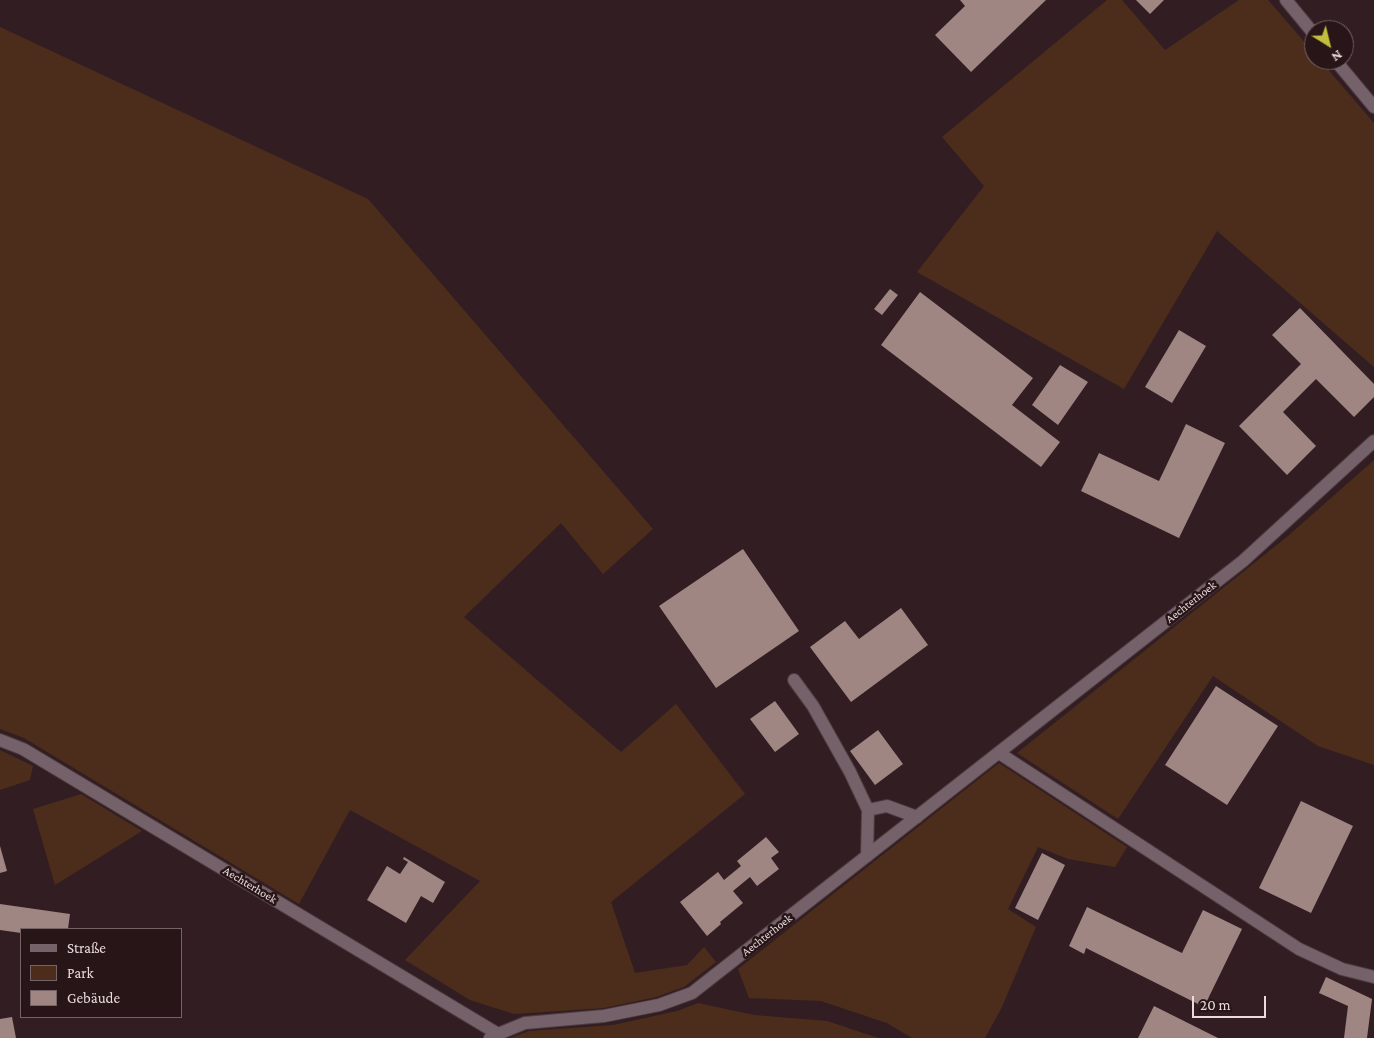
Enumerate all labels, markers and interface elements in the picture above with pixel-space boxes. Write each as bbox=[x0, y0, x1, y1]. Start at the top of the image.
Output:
north arrow bbox=[1304, 20, 1354, 70]
text: N bbox=[1329, 47, 1346, 66]
street label: Aechterhoek bbox=[1163, 578, 1219, 626]
street label: Aechterhoek bbox=[220, 863, 280, 907]
street label: Aechterhoek bbox=[739, 911, 795, 959]
legend bbox=[20, 928, 182, 1018]
text: Straße bbox=[67, 940, 106, 956]
text: Park bbox=[67, 965, 94, 981]
scale bar bbox=[1194, 986, 1268, 1018]
text: Gebäude bbox=[67, 990, 120, 1006]
text: 20 m bbox=[1200, 997, 1231, 1013]

